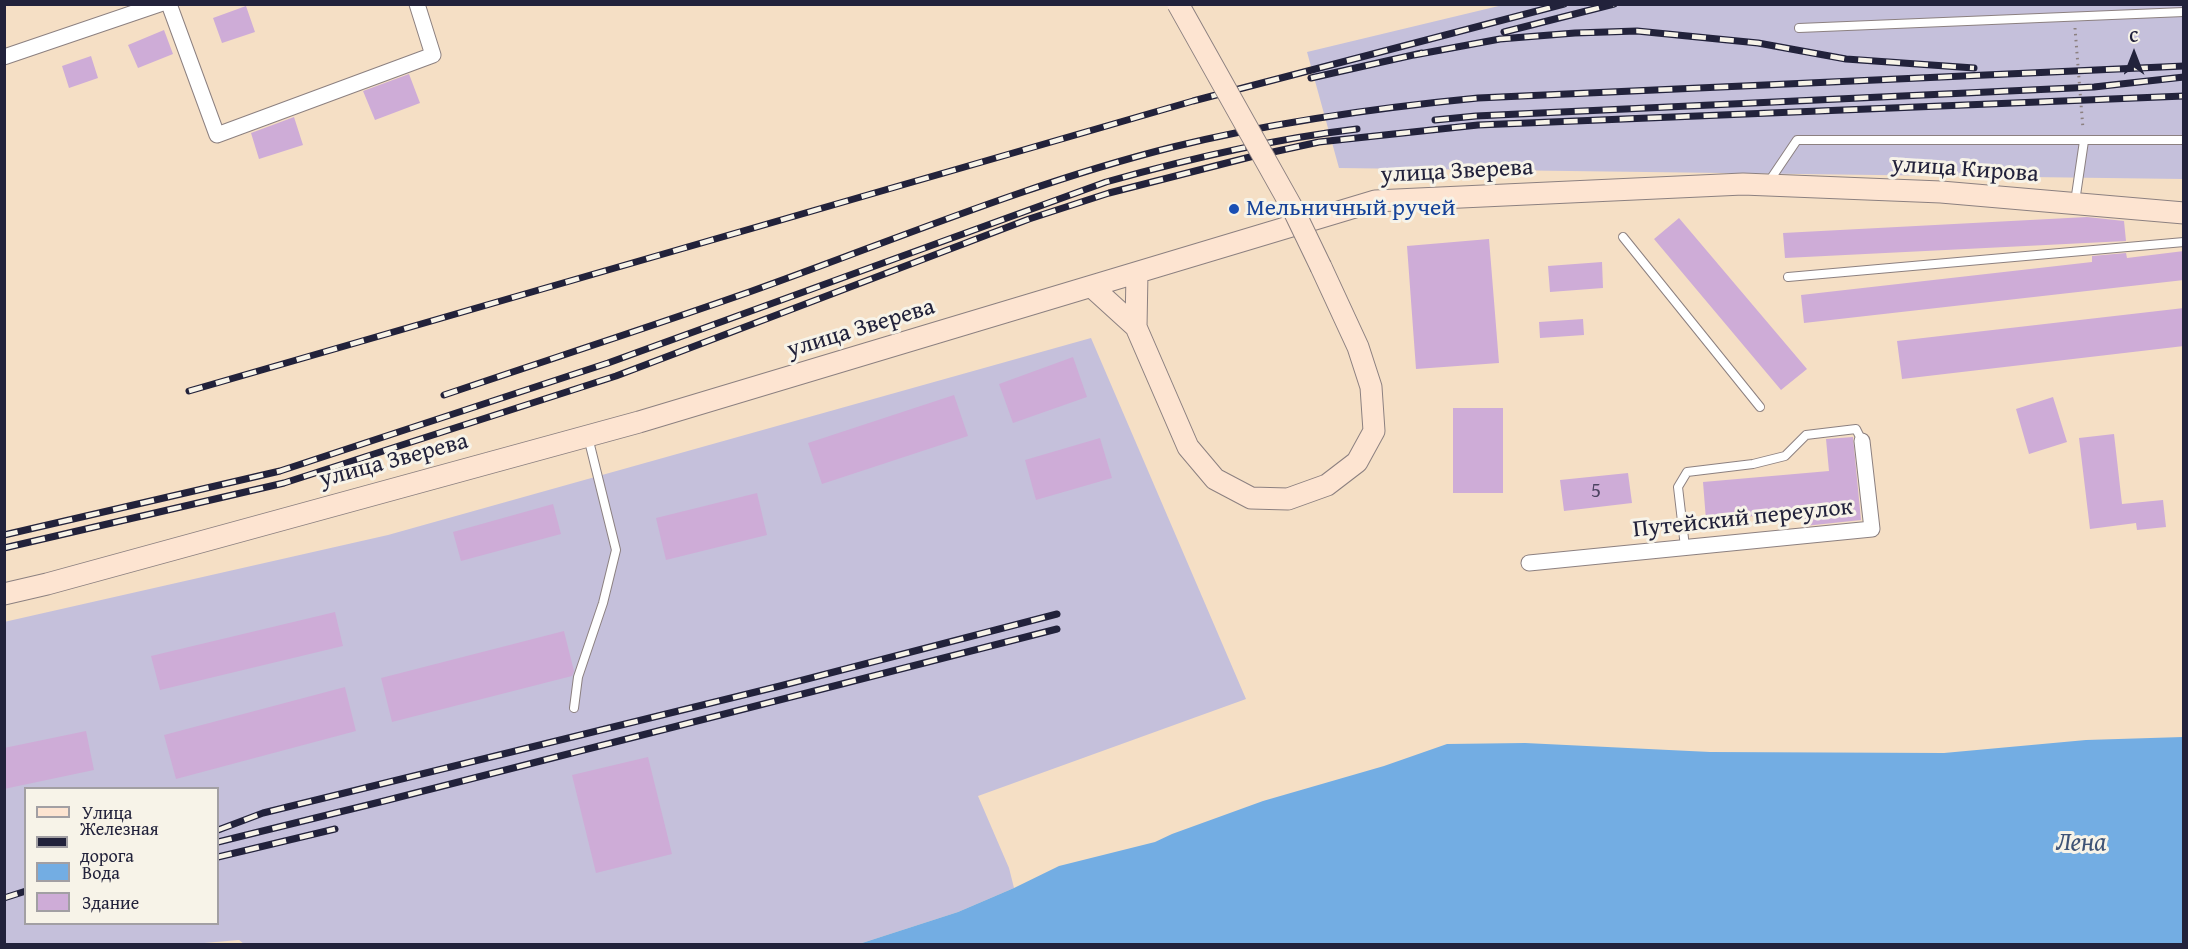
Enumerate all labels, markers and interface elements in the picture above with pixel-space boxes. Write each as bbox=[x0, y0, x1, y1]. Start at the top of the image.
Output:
north arrow bbox=[2104, 24, 2164, 84]
text: С bbox=[2129, 24, 2139, 48]
street label: улица Кирова bbox=[1890, 150, 2040, 190]
street label: улица Зверева bbox=[1380, 154, 1534, 190]
place label: Мельничный ручей bbox=[1246, 195, 1456, 223]
marker: Мельничный ручей bbox=[1227, 202, 1241, 216]
street label: улица Зверева bbox=[784, 293, 938, 365]
street label: улица Зверева bbox=[316, 427, 472, 495]
house number: 5 bbox=[1591, 479, 1601, 505]
street label: Путейский переулок bbox=[1632, 493, 1854, 545]
legend bbox=[24, 787, 219, 925]
text: Улица bbox=[82, 799, 132, 826]
text: Железная дорога bbox=[80, 815, 159, 869]
water label: Лена bbox=[2056, 827, 2106, 859]
text: Вода bbox=[82, 859, 120, 886]
text: Здание bbox=[82, 889, 139, 916]

